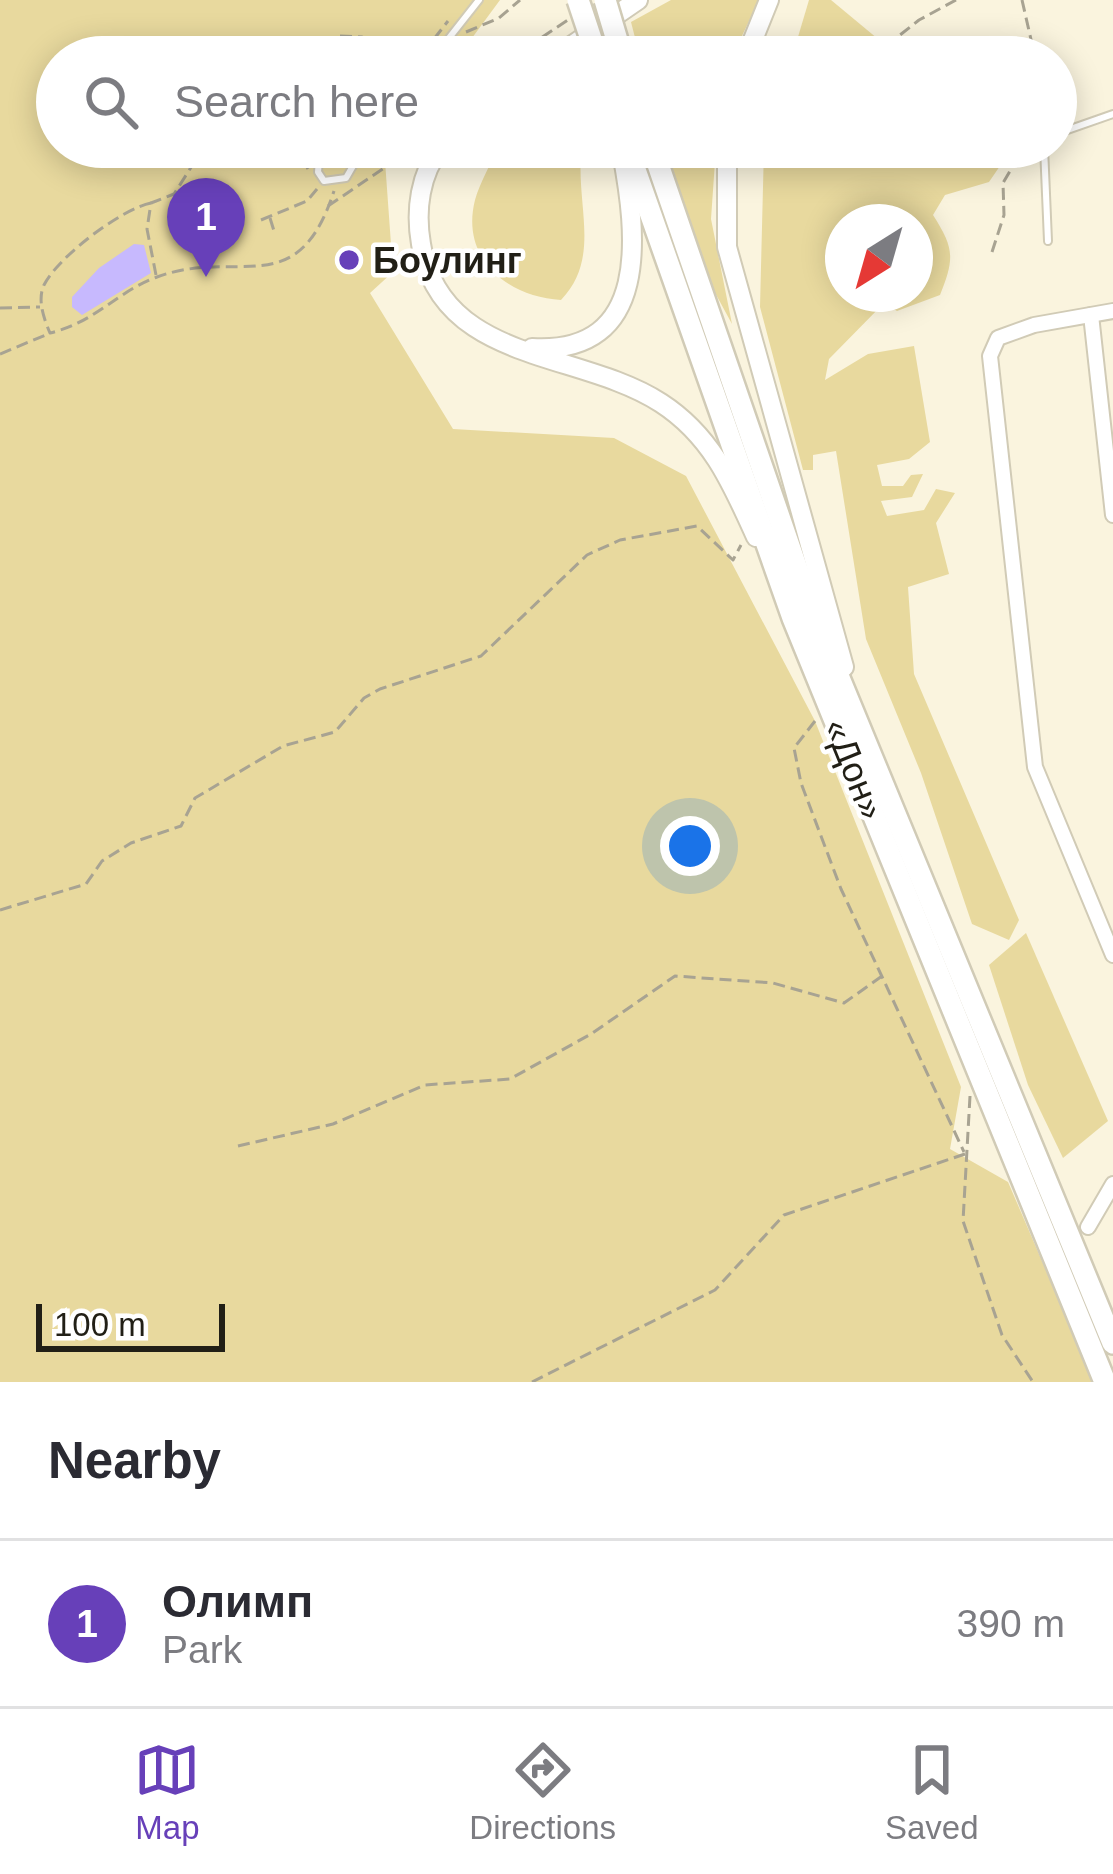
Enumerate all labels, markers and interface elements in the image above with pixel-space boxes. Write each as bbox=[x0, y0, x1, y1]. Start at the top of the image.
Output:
search box bbox=[36, 36, 1077, 168]
icon: search bbox=[78, 69, 144, 135]
text: Search here bbox=[174, 76, 419, 127]
pin: 1 bbox=[167, 178, 245, 277]
north arrow bbox=[825, 204, 933, 312]
place label: Боулинг bbox=[373, 240, 522, 281]
marker: Боулинг bbox=[336, 247, 362, 273]
street label: «Дон» bbox=[816, 713, 893, 825]
your location bbox=[660, 816, 720, 876]
scale bar bbox=[36, 1298, 225, 1351]
text: 100 m bbox=[54, 1306, 146, 1343]
text: Nearby bbox=[48, 1432, 221, 1489]
text: Олимп bbox=[162, 1576, 313, 1627]
text: 1 bbox=[76, 1602, 98, 1645]
text: 390 m bbox=[957, 1602, 1065, 1645]
text: Park bbox=[162, 1628, 242, 1671]
tab: Map bbox=[134, 1737, 200, 1847]
tab: Directions bbox=[469, 1737, 616, 1847]
tab: Saved bbox=[885, 1737, 979, 1847]

